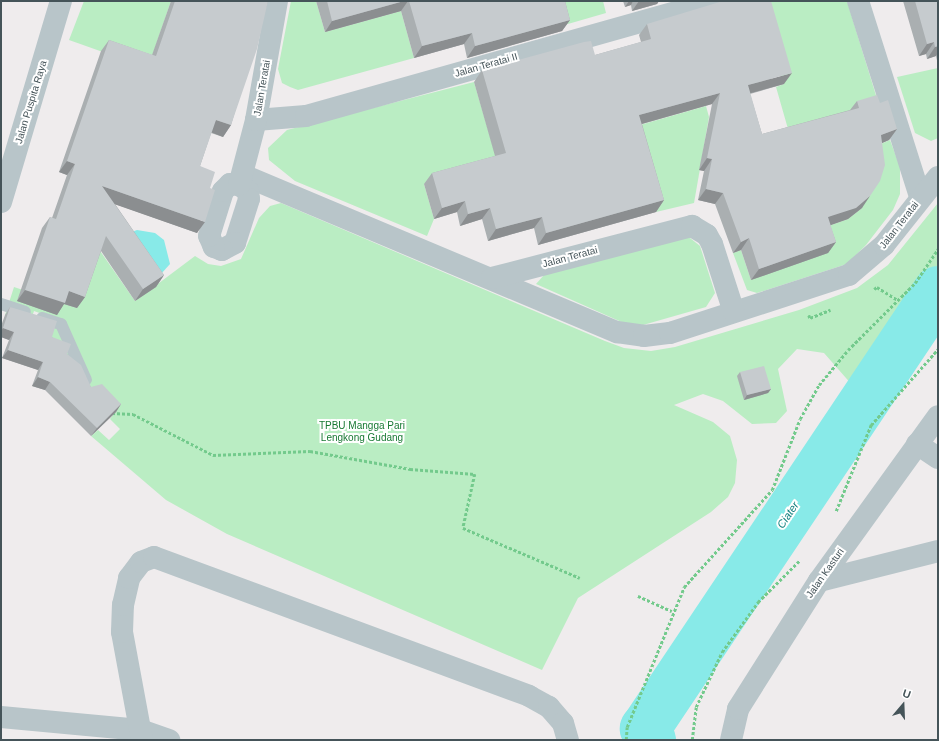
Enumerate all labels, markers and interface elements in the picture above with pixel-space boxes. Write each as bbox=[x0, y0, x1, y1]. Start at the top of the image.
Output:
street label: Jalan Teratai II bbox=[453, 50, 519, 80]
street label: Jalan Puspita Raya bbox=[13, 59, 49, 145]
street label: Jalan Teratai bbox=[251, 59, 273, 117]
street label: Jalan Teratai bbox=[877, 199, 921, 251]
street label: Jalan Teratai bbox=[541, 244, 599, 270]
park label: TPBU Mangga Pari Lengkong Gudang bbox=[319, 419, 405, 442]
water label: Ciater bbox=[774, 499, 802, 531]
street label: Jalan Kasturi bbox=[804, 546, 846, 600]
north arrow bbox=[883, 685, 923, 725]
text: U bbox=[901, 687, 913, 701]

